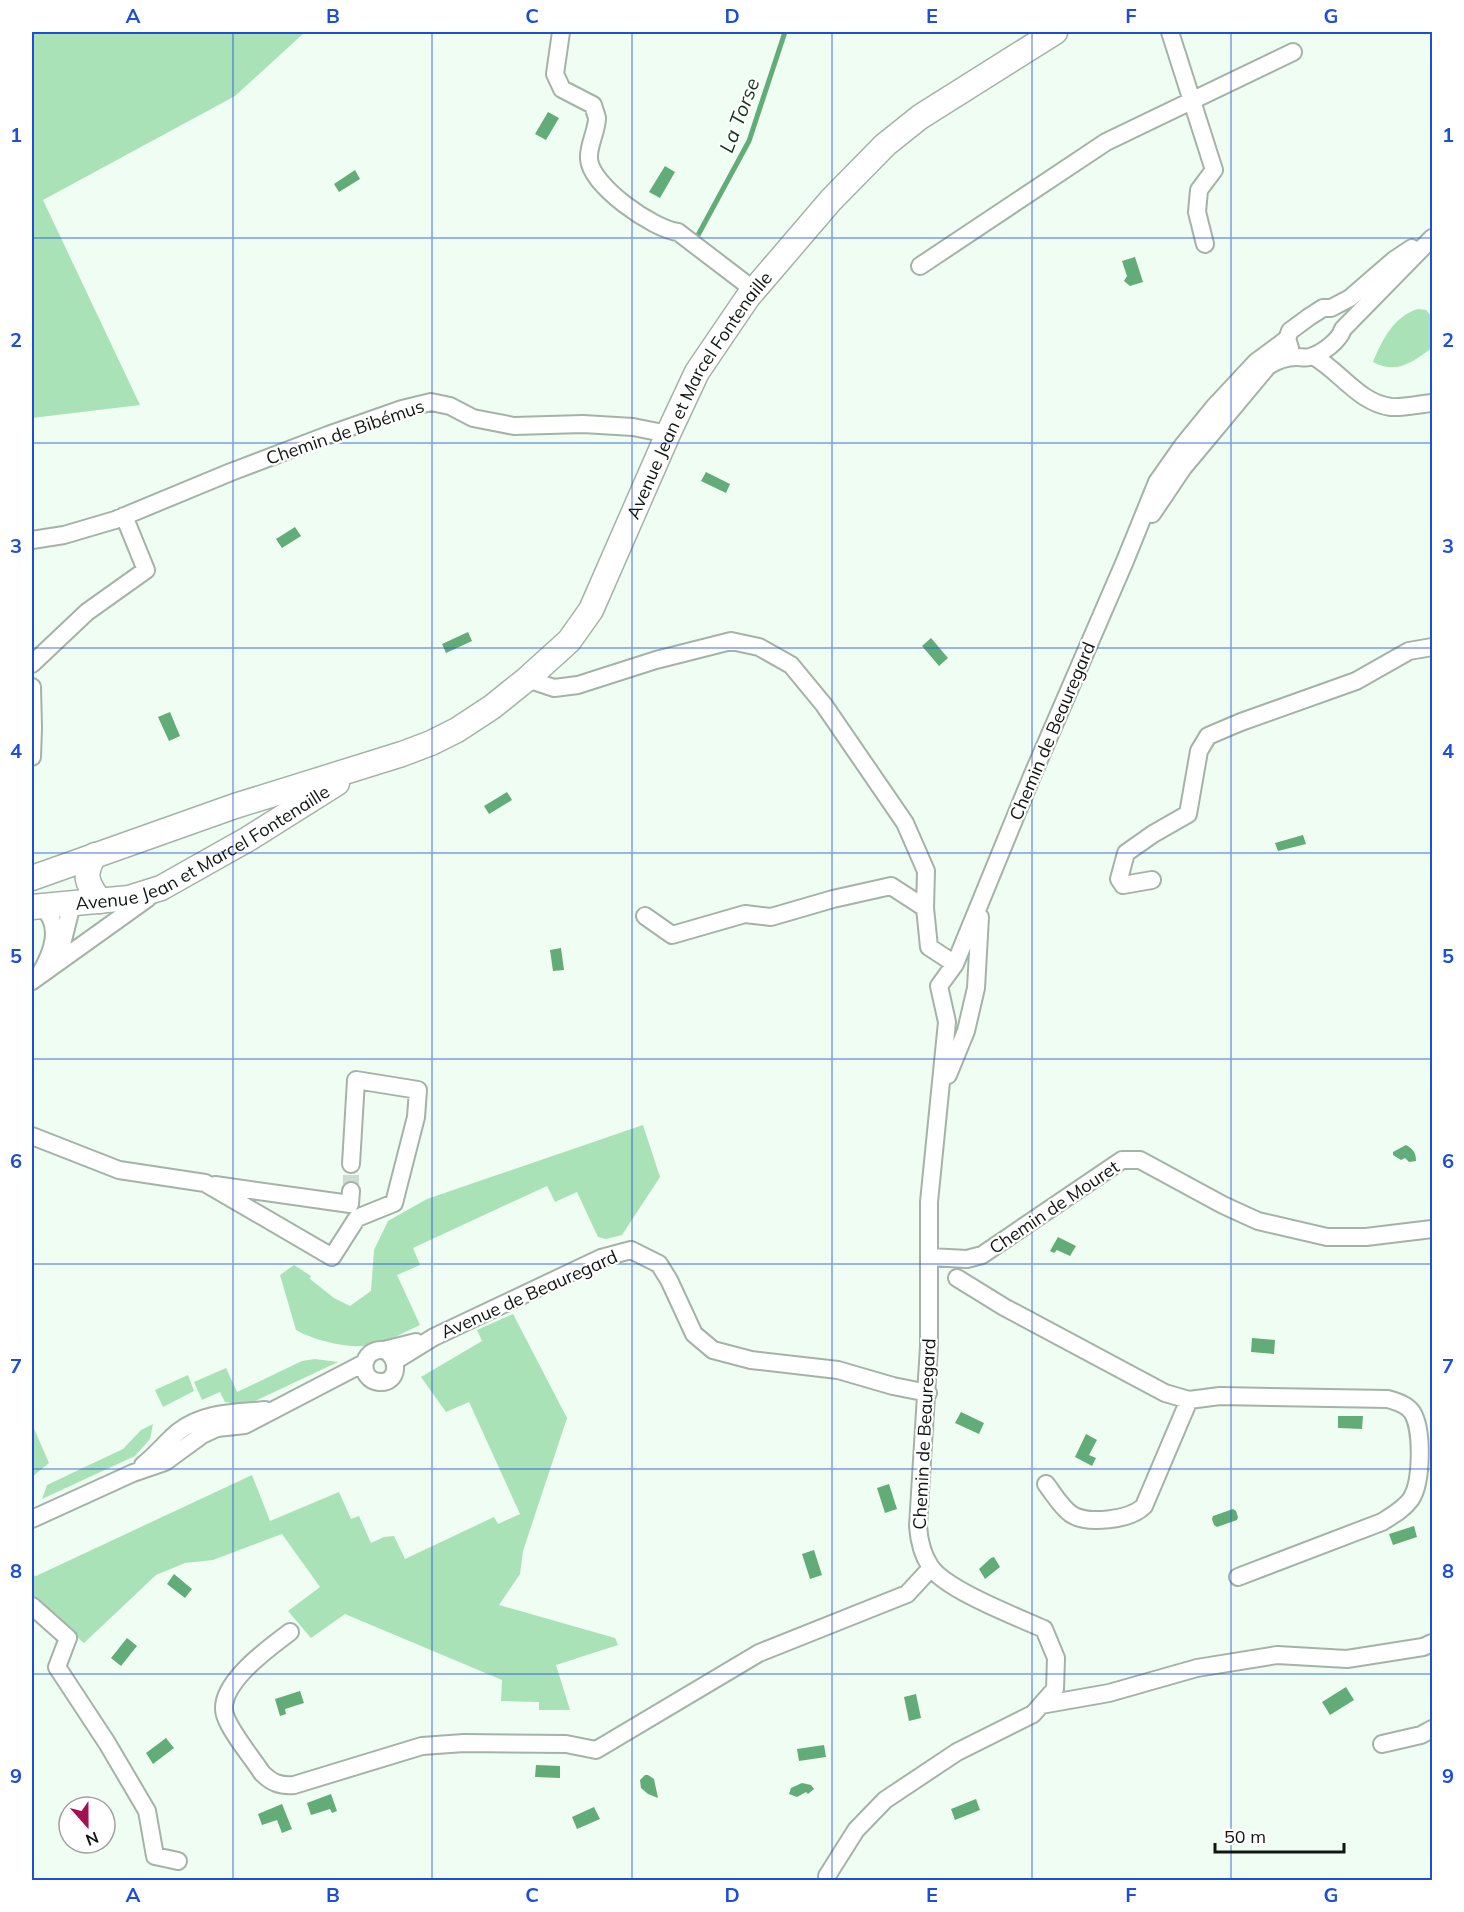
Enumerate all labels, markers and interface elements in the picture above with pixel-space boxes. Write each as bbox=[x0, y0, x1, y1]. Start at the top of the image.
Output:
text: A bbox=[126, 3, 141, 28]
text: B bbox=[326, 3, 340, 28]
text: C bbox=[525, 3, 539, 28]
text: D bbox=[724, 3, 740, 28]
text: E bbox=[926, 3, 938, 28]
text: F bbox=[1125, 3, 1137, 28]
text: G bbox=[1324, 3, 1338, 28]
water label: La Torse bbox=[713, 74, 765, 156]
text: 1 bbox=[10, 122, 22, 147]
text: 1 bbox=[1442, 122, 1454, 147]
street label: Avenue Jean et Marcel Fontenaille bbox=[621, 266, 777, 522]
text: 2 bbox=[10, 327, 22, 352]
text: 2 bbox=[1442, 327, 1454, 352]
street label: Chemin de Bibémus bbox=[263, 394, 427, 470]
text: 3 bbox=[10, 533, 22, 558]
text: 3 bbox=[1442, 533, 1454, 558]
street label: Chemin de Beauregard bbox=[1004, 638, 1100, 824]
text: 4 bbox=[10, 738, 22, 763]
text: 4 bbox=[1442, 738, 1454, 763]
street label: Avenue Jean et Marcel Fontenaille bbox=[74, 779, 333, 914]
text: 5 bbox=[10, 943, 22, 968]
text: 5 bbox=[1442, 943, 1454, 968]
text: 6 bbox=[10, 1148, 22, 1173]
text: 6 bbox=[1442, 1148, 1454, 1173]
street label: Chemin de Mouret bbox=[985, 1155, 1123, 1259]
street label: Avenue de Beauregard bbox=[437, 1245, 621, 1343]
street label: Chemin de Beauregard bbox=[908, 1338, 940, 1530]
text: 7 bbox=[10, 1353, 22, 1378]
text: 7 bbox=[1442, 1353, 1454, 1378]
text: 8 bbox=[10, 1558, 22, 1583]
text: 8 bbox=[1442, 1558, 1454, 1583]
text: 9 bbox=[10, 1763, 22, 1788]
text: 9 bbox=[1442, 1763, 1454, 1788]
north arrow bbox=[57, 1795, 117, 1855]
scale bar bbox=[1215, 1816, 1344, 1854]
text: 50 m bbox=[1224, 1825, 1266, 1848]
text: N bbox=[83, 1828, 102, 1851]
text: A bbox=[126, 1882, 141, 1907]
text: B bbox=[326, 1882, 340, 1907]
text: C bbox=[525, 1882, 539, 1907]
text: D bbox=[724, 1882, 740, 1907]
text: E bbox=[926, 1882, 938, 1907]
text: F bbox=[1125, 1882, 1137, 1907]
text: G bbox=[1324, 1882, 1338, 1907]

